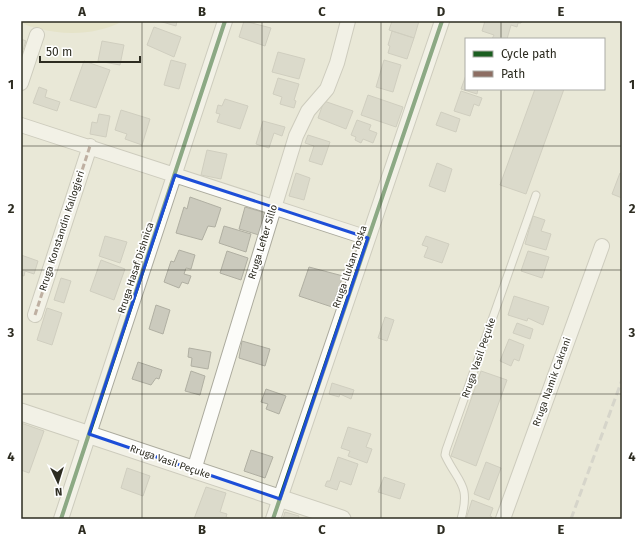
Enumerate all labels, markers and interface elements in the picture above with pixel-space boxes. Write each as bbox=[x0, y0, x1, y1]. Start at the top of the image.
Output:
text: A bbox=[77, 4, 86, 19]
text: B bbox=[198, 4, 206, 19]
text: C bbox=[318, 4, 326, 19]
text: D bbox=[437, 4, 446, 19]
text: E bbox=[558, 4, 565, 19]
scale bar bbox=[40, 38, 140, 64]
legend bbox=[465, 38, 605, 90]
text: 50 m bbox=[46, 45, 72, 59]
text: Cycle path bbox=[501, 47, 557, 61]
text: Path bbox=[501, 67, 525, 81]
text: 1 bbox=[8, 77, 14, 92]
text: 1 bbox=[629, 77, 635, 92]
street label: Rruga Konstandin Kallogjeri bbox=[37, 169, 87, 293]
text: 2 bbox=[8, 201, 15, 216]
text: 2 bbox=[629, 201, 636, 216]
street label: Rruga Lefter Sillo bbox=[246, 203, 280, 281]
street label: Rruga Hasaf Dishnica bbox=[116, 221, 156, 315]
street label: Rruga Llukan Toska bbox=[330, 224, 370, 310]
street label: Rruga Vasil Peçuke bbox=[460, 316, 498, 400]
text: 3 bbox=[7, 325, 15, 340]
text: 3 bbox=[628, 325, 636, 340]
street label: Rruga Namik Cakrani bbox=[530, 336, 574, 428]
street label: Rruga Vasil Peçuke bbox=[128, 443, 212, 481]
text: 4 bbox=[7, 449, 15, 464]
text: 4 bbox=[628, 449, 636, 464]
north arrow bbox=[38, 462, 78, 502]
text: N bbox=[55, 485, 63, 498]
text: A bbox=[77, 522, 86, 537]
text: B bbox=[198, 522, 206, 537]
text: C bbox=[318, 522, 326, 537]
text: D bbox=[437, 522, 446, 537]
text: E bbox=[558, 522, 565, 537]

